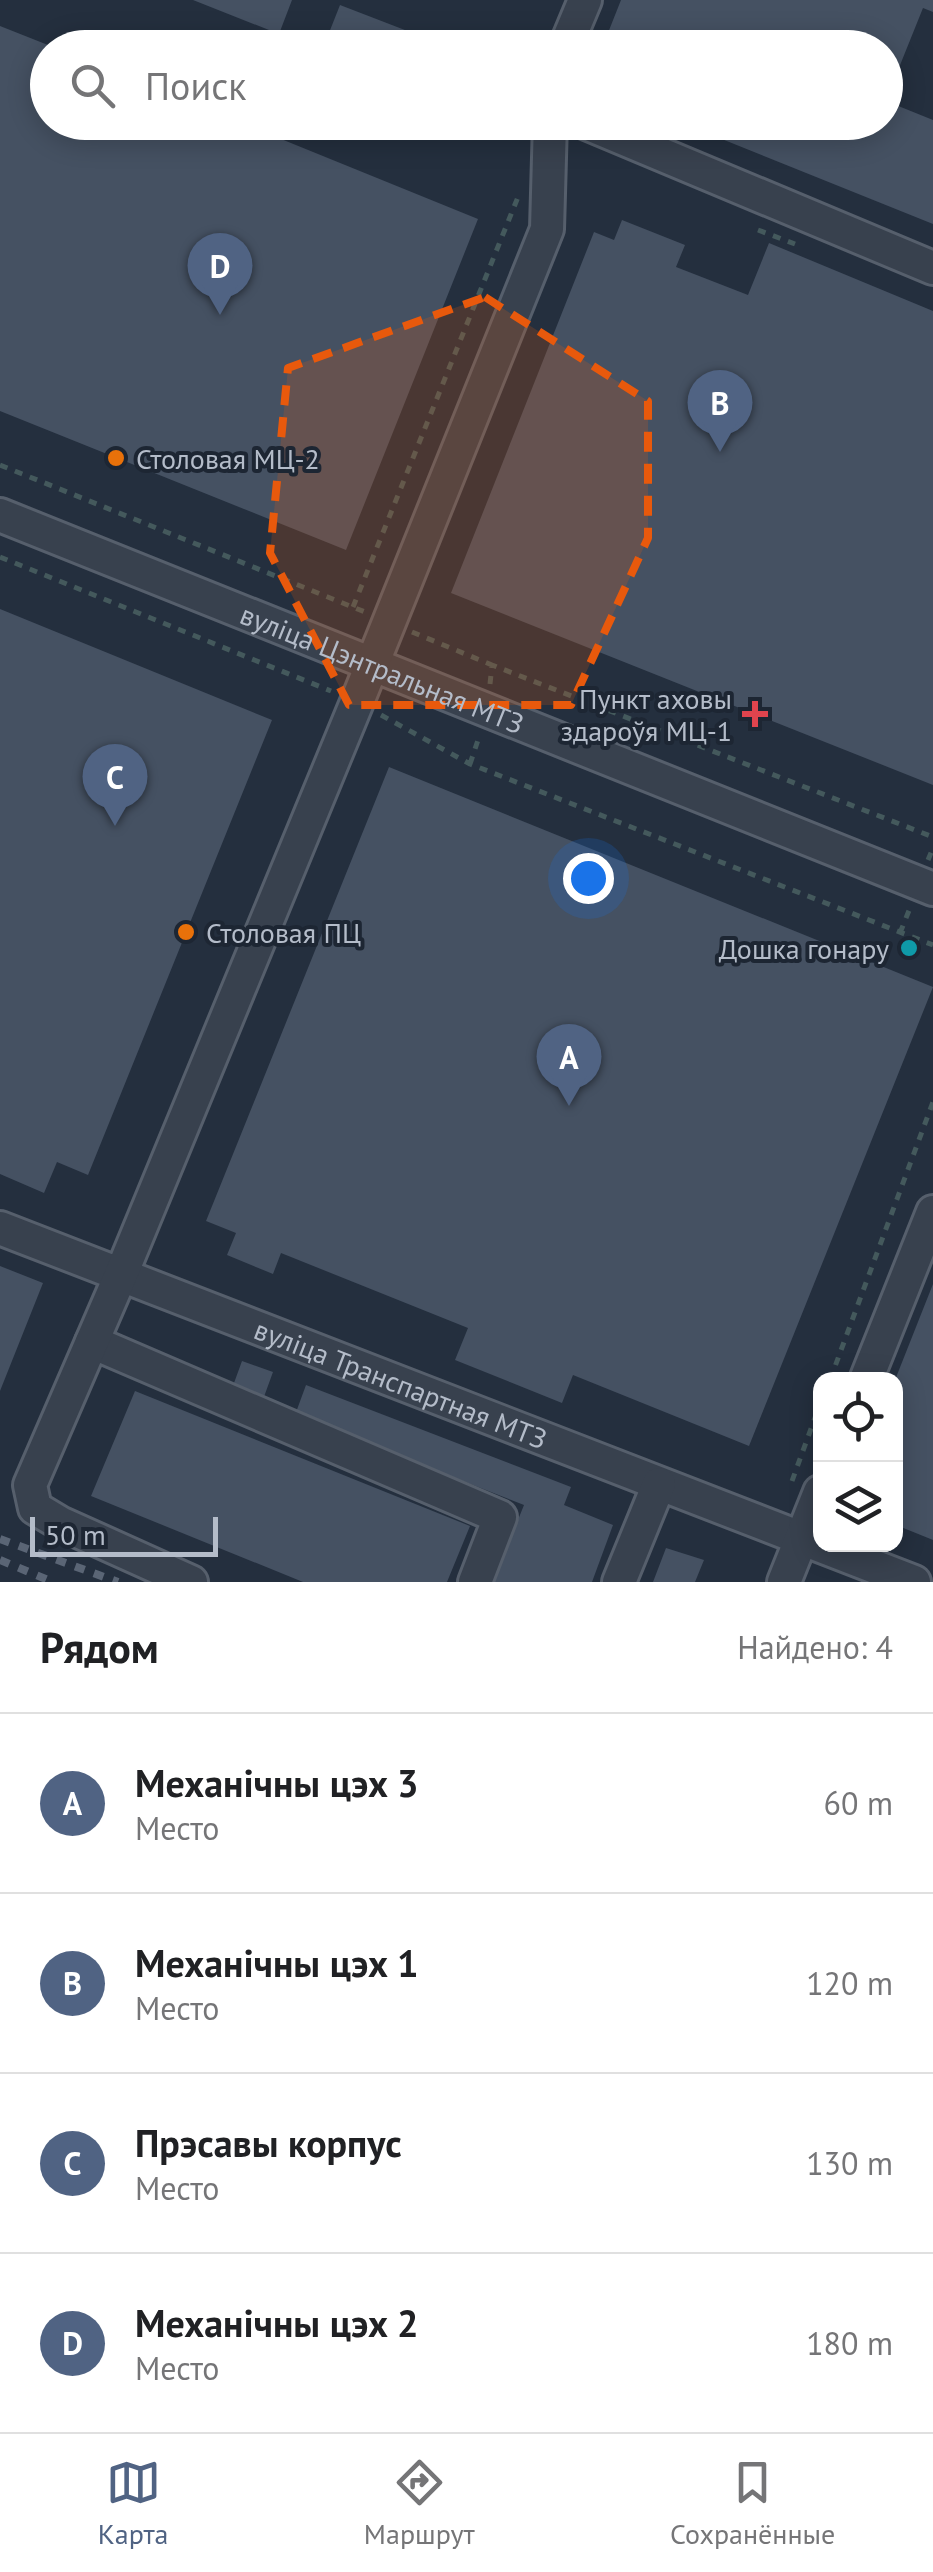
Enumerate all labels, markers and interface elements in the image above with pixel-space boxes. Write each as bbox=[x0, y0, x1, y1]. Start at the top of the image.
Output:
search box bbox=[30, 30, 903, 140]
icon: search bbox=[65, 58, 120, 113]
text: Поиск bbox=[145, 61, 246, 110]
pin: D bbox=[188, 232, 252, 315]
pin: B bbox=[688, 370, 752, 452]
place label: Столовая МЦ-2 bbox=[136, 440, 320, 477]
marker: Столовая МЦ-2 bbox=[105, 447, 127, 469]
street label: вуліца Цэнтральная МТЗ bbox=[235, 595, 530, 742]
place label: Пункт аховы здароўя МЦ-1 bbox=[561, 680, 732, 749]
marker: Пункт аховы здароўя МЦ-1 bbox=[742, 701, 768, 727]
pin: C bbox=[82, 744, 148, 826]
your location bbox=[563, 853, 614, 904]
place label: Столовая ПЦ bbox=[206, 914, 361, 951]
marker: Столовая ПЦ bbox=[175, 921, 197, 943]
place label: Дошка гонару bbox=[719, 930, 889, 967]
marker: Дошка гонару bbox=[898, 937, 920, 959]
pin: A bbox=[536, 1024, 602, 1106]
street label: вуліца Транспартная МТЗ bbox=[249, 1310, 553, 1457]
map controls bbox=[813, 1372, 903, 1552]
button: locate bbox=[813, 1372, 903, 1462]
button: layers bbox=[813, 1462, 903, 1552]
scale bar bbox=[30, 1512, 218, 1556]
text: 50 m bbox=[45, 1516, 106, 1553]
text: Рядом bbox=[40, 1620, 159, 1675]
text: Найдено: 4 bbox=[737, 1626, 893, 1668]
text: Механічны цэх 3 bbox=[135, 1758, 419, 1807]
text: A bbox=[63, 1782, 82, 1824]
text: 60 m bbox=[824, 1782, 893, 1824]
text: Место bbox=[135, 1807, 220, 1849]
text: Механічны цэх 1 bbox=[135, 1938, 419, 1987]
text: B bbox=[63, 1962, 82, 2004]
text: 120 m bbox=[806, 1962, 893, 2004]
text: Место bbox=[135, 1987, 220, 2029]
text: Прэсавы корпус bbox=[135, 2118, 402, 2167]
text: C bbox=[64, 2142, 81, 2184]
text: 130 m bbox=[806, 2142, 893, 2184]
text: Место bbox=[135, 2167, 220, 2209]
text: Механічны цэх 2 bbox=[135, 2298, 419, 2347]
text: D bbox=[62, 2322, 83, 2364]
text: 180 m bbox=[806, 2322, 893, 2364]
text: Место bbox=[135, 2347, 220, 2389]
tab: Карта bbox=[98, 2455, 168, 2552]
tab: Маршрут bbox=[364, 2455, 475, 2552]
tab: Сохранённые bbox=[670, 2455, 835, 2552]

